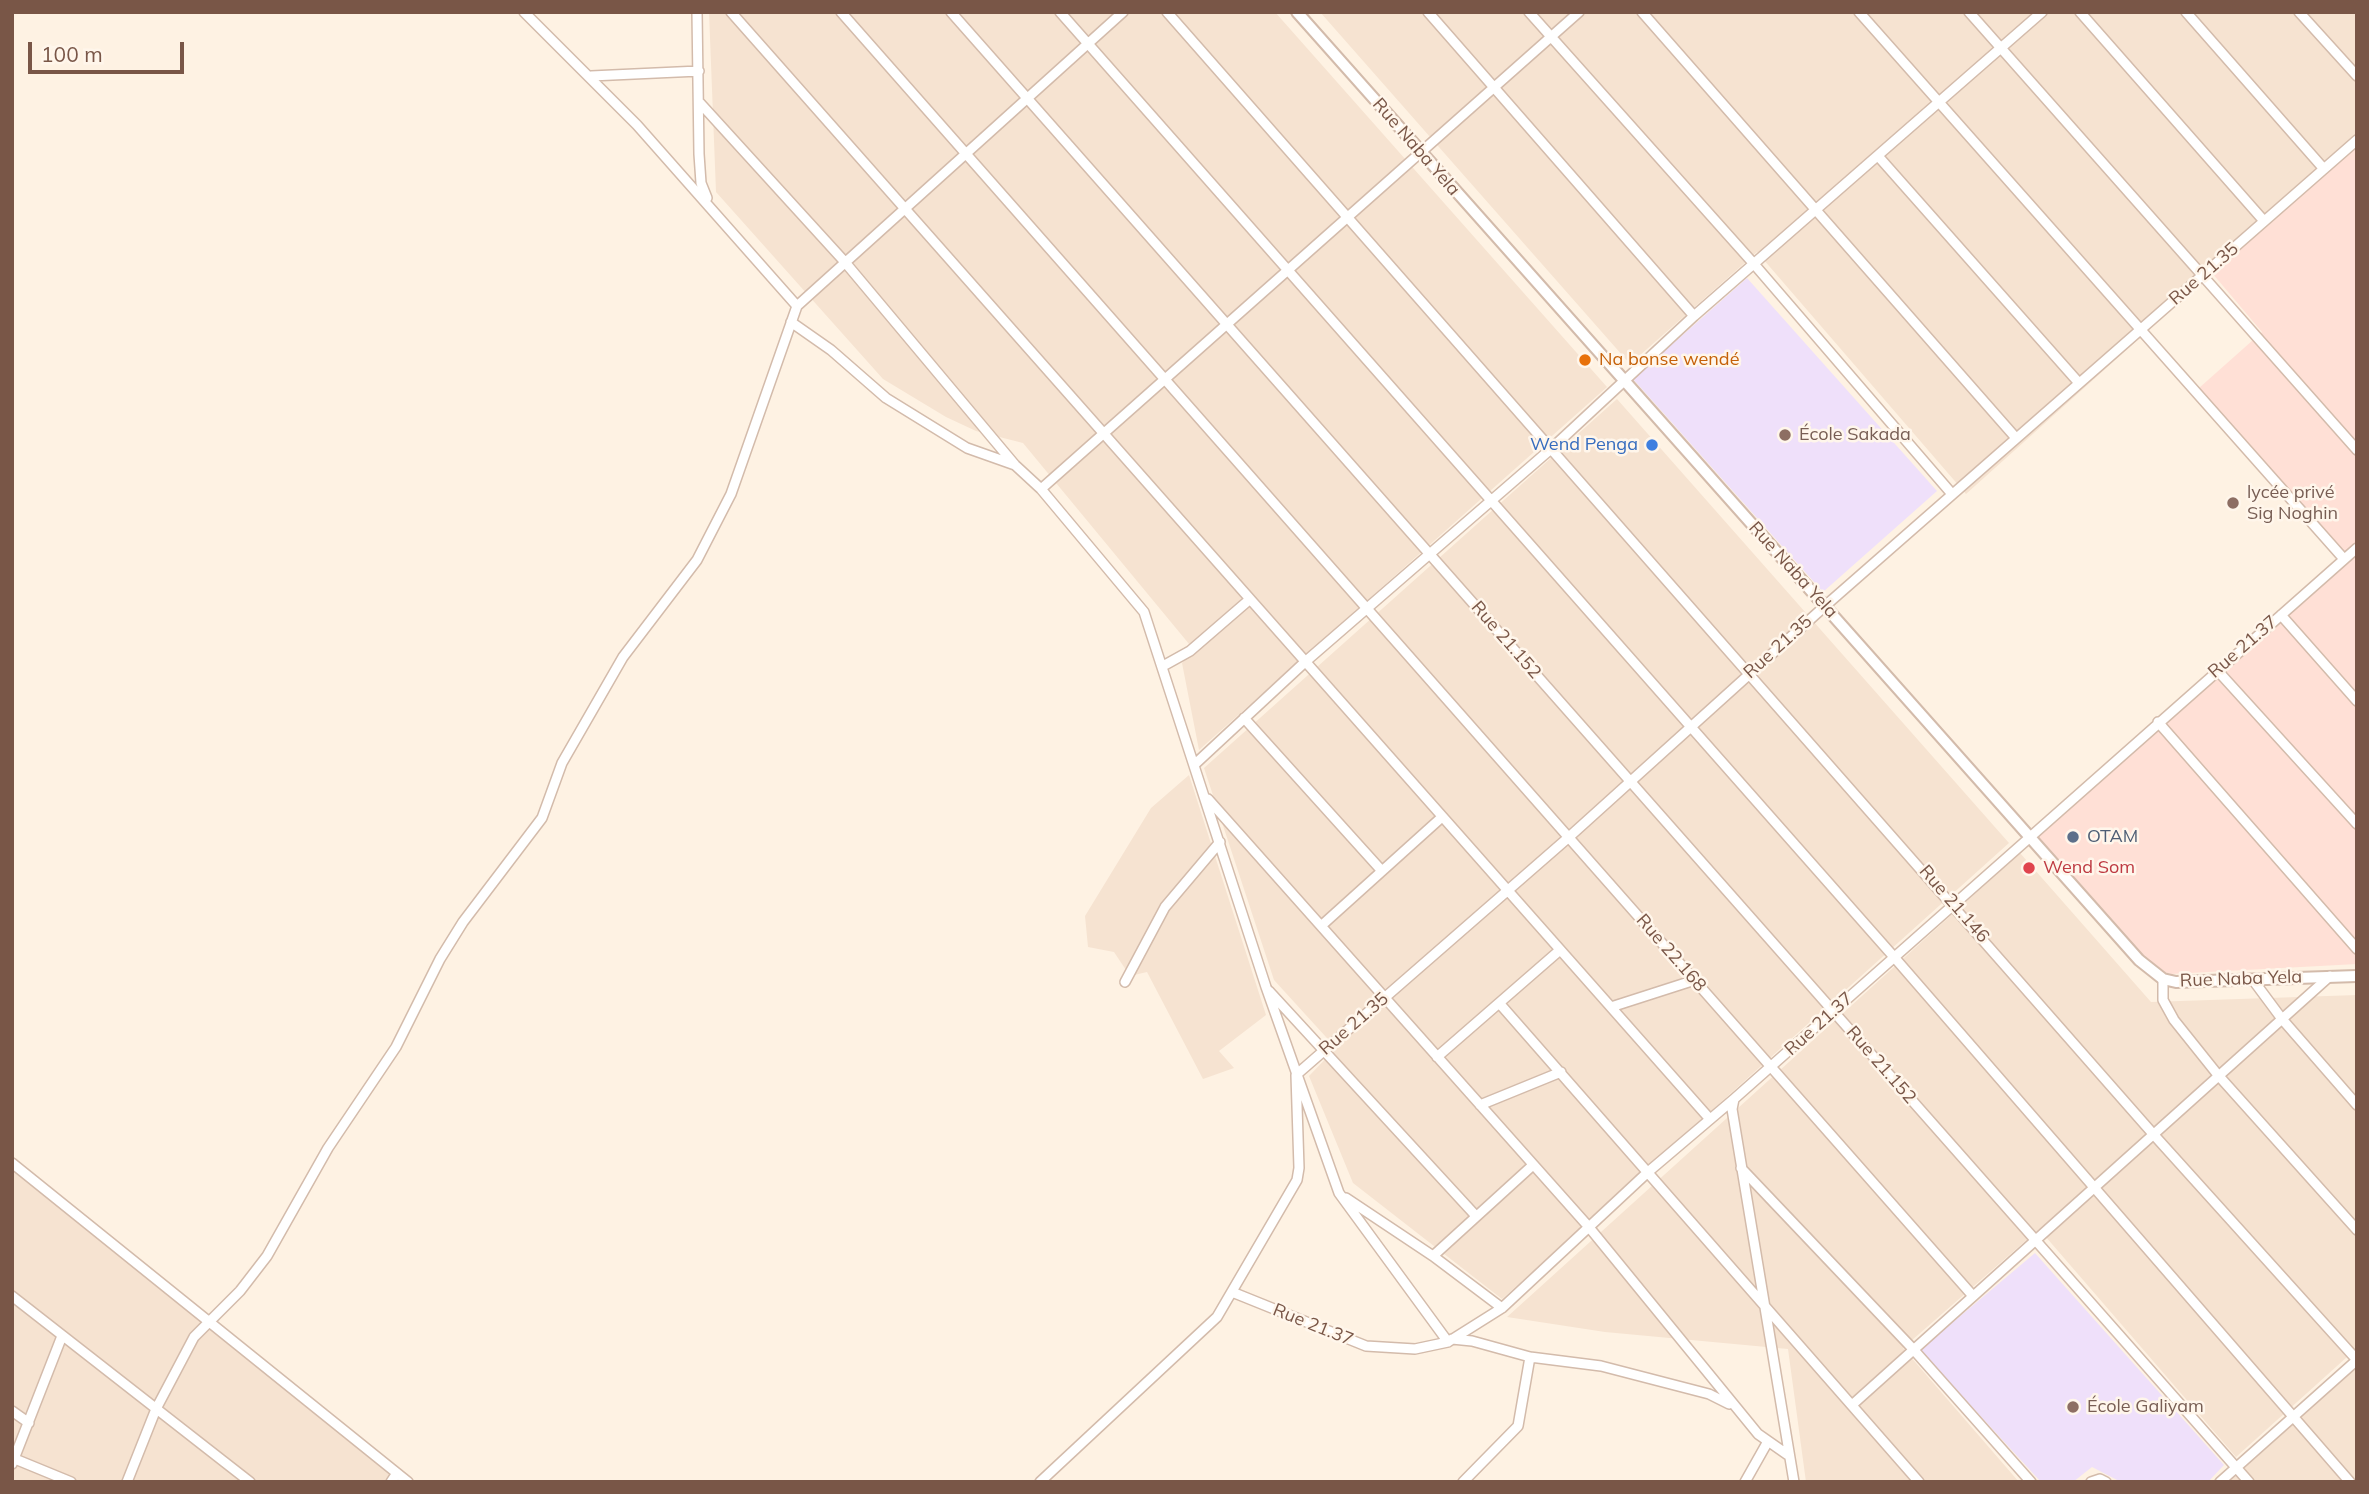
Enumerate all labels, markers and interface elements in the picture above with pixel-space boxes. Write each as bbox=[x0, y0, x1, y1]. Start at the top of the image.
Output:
scale bar bbox=[32, 28, 187, 72]
text: 100 m bbox=[41, 41, 103, 67]
street label: Rue Naba Yela bbox=[1368, 94, 1464, 200]
street label: Rue 21.35 bbox=[2165, 238, 2243, 310]
place label: Na bonse wendé bbox=[1599, 349, 1739, 371]
marker: Na bonse wendé bbox=[1577, 352, 1593, 368]
place label: École Sakada bbox=[1799, 424, 1911, 446]
marker: École Sakada bbox=[1777, 427, 1793, 443]
place label: Wend Penga bbox=[1530, 434, 1638, 456]
marker: Wend Penga bbox=[1644, 437, 1660, 453]
place label: lycée privé Sig Noghin bbox=[2247, 482, 2338, 524]
marker: lycée privé Sig Noghin bbox=[2225, 495, 2241, 511]
street label: Rue Naba Yela bbox=[1744, 517, 1842, 623]
street label: Rue 21.152 bbox=[1467, 597, 1545, 683]
street label: Rue 21.35 bbox=[1739, 611, 1817, 683]
street label: Rue 21.37 bbox=[2204, 611, 2282, 683]
place label: OTAM bbox=[2087, 826, 2138, 848]
marker: OTAM bbox=[2065, 829, 2081, 845]
place label: Wend Som bbox=[2043, 857, 2135, 879]
marker: Wend Som bbox=[2021, 860, 2037, 876]
street label: Rue 21.146 bbox=[1915, 861, 1993, 947]
street label: Rue 22.168 bbox=[1632, 910, 1710, 996]
street label: Rue Naba Yela bbox=[2180, 966, 2302, 992]
street label: Rue 21.35 bbox=[1315, 988, 1393, 1060]
street label: Rue 21.37 bbox=[1780, 988, 1858, 1060]
street label: Rue 21.152 bbox=[1842, 1022, 1920, 1108]
street label: Rue 21.37 bbox=[1270, 1299, 1356, 1351]
place label: École Galiyam bbox=[2087, 1396, 2204, 1418]
marker: École Galiyam bbox=[2065, 1399, 2081, 1415]

